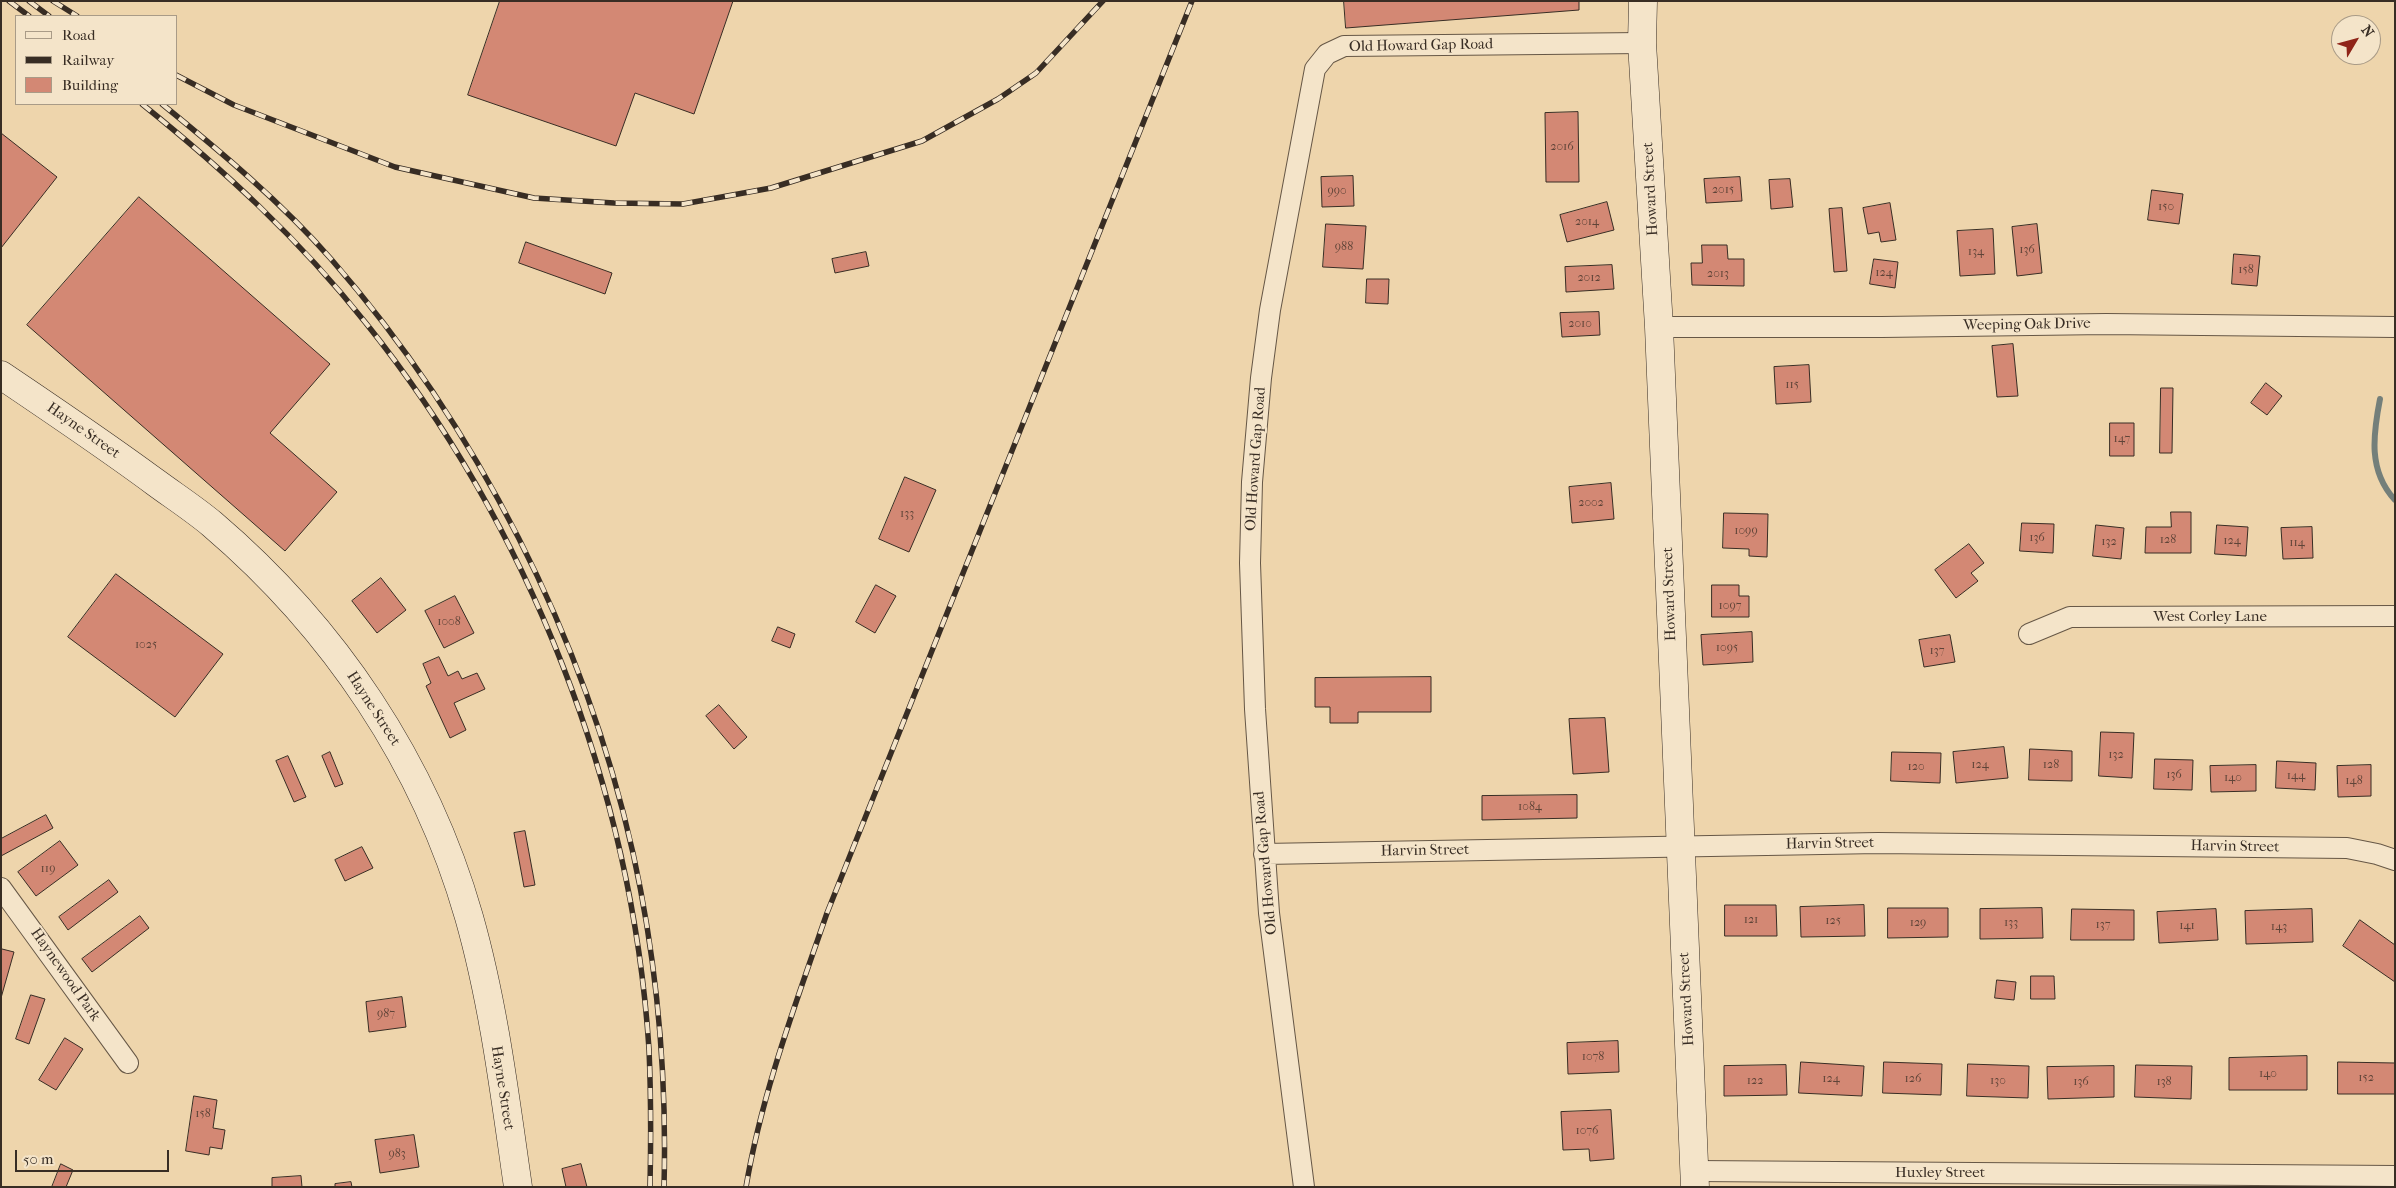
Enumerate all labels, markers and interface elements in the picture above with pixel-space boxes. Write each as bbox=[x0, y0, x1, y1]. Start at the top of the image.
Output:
legend bbox=[15, 15, 178, 105]
north arrow bbox=[2331, 15, 2381, 65]
text: N bbox=[2358, 22, 2378, 41]
text: Road bbox=[62, 26, 95, 44]
street label: Old Howard Gap Road bbox=[1349, 36, 1493, 56]
text: Railway bbox=[62, 51, 114, 69]
text: Building bbox=[62, 76, 118, 94]
house number: 2016 bbox=[1550, 140, 1574, 154]
street label: Howard Street bbox=[1640, 142, 1662, 236]
house number: 2015 bbox=[1712, 183, 1734, 197]
house number: 990 bbox=[1327, 184, 1347, 198]
house number: 150 bbox=[2158, 200, 2174, 214]
house number: 2014 bbox=[1575, 215, 1599, 229]
house number: 988 bbox=[1335, 240, 1353, 254]
house number: 136 bbox=[2019, 243, 2035, 257]
house number: 134 bbox=[1968, 245, 1984, 259]
house number: 158 bbox=[2238, 263, 2254, 277]
house number: 124 bbox=[1875, 266, 1893, 280]
house number: 2013 bbox=[1707, 267, 1729, 281]
house number: 2012 bbox=[1577, 271, 1601, 285]
street label: Weeping Oak Drive bbox=[1963, 315, 2091, 335]
house number: 2010 bbox=[1568, 317, 1592, 331]
house number: 115 bbox=[1785, 378, 1799, 392]
street label: Old Howard Gap Road bbox=[1242, 386, 1270, 532]
street label: Hayne Street bbox=[43, 399, 123, 463]
house number: 147 bbox=[2114, 432, 2130, 446]
house number: 2002 bbox=[1578, 496, 1604, 510]
house number: 133 bbox=[900, 507, 914, 521]
house number: 1099 bbox=[1734, 524, 1758, 538]
house number: 136 bbox=[2029, 531, 2045, 545]
house number: 128 bbox=[2160, 533, 2176, 547]
house number: 124 bbox=[2223, 534, 2241, 548]
house number: 132 bbox=[2101, 535, 2117, 549]
house number: 114 bbox=[2289, 536, 2305, 550]
street label: Howard Street bbox=[1659, 547, 1681, 641]
house number: 1097 bbox=[1719, 599, 1741, 613]
street label: West Corley Lane bbox=[2153, 608, 2267, 626]
house number: 1008 bbox=[437, 615, 461, 629]
house number: 1025 bbox=[135, 638, 157, 652]
house number: 1095 bbox=[1716, 641, 1738, 655]
house number: 137 bbox=[1930, 644, 1944, 658]
street label: Hayne Street bbox=[342, 668, 404, 750]
house number: 132 bbox=[2108, 748, 2124, 762]
house number: 124 bbox=[1971, 758, 1989, 772]
house number: 128 bbox=[2043, 758, 2059, 772]
house number: 120 bbox=[1907, 760, 1925, 774]
house number: 136 bbox=[2166, 768, 2182, 782]
house number: 144 bbox=[2287, 769, 2305, 783]
house number: 140 bbox=[2224, 771, 2242, 785]
house number: 148 bbox=[2345, 774, 2363, 788]
street label: Old Howard Gap Road bbox=[1251, 790, 1281, 936]
house number: 1084 bbox=[1518, 800, 1542, 814]
street label: Harvin Street bbox=[1786, 834, 1874, 854]
street label: Harvin Street bbox=[2191, 837, 2279, 857]
street label: Harvin Street bbox=[1381, 841, 1469, 861]
house number: 119 bbox=[41, 862, 55, 876]
house number: 121 bbox=[1744, 913, 1758, 927]
house number: 125 bbox=[1825, 914, 1841, 928]
house number: 129 bbox=[1910, 916, 1926, 930]
house number: 133 bbox=[2004, 916, 2018, 930]
house number: 137 bbox=[2096, 918, 2110, 932]
house number: 141 bbox=[2179, 919, 2195, 933]
house number: 143 bbox=[2271, 920, 2287, 934]
street label: Haynewood Park bbox=[26, 925, 104, 1025]
street label: Howard Street bbox=[1676, 952, 1698, 1046]
house number: 987 bbox=[377, 1007, 395, 1021]
street label: Hayne Street bbox=[486, 1044, 518, 1132]
house number: 1078 bbox=[1582, 1050, 1604, 1064]
house number: 140 bbox=[2259, 1067, 2277, 1081]
house number: 152 bbox=[2358, 1071, 2374, 1085]
house number: 124 bbox=[1822, 1072, 1840, 1086]
house number: 126 bbox=[1905, 1072, 1921, 1086]
house number: 122 bbox=[1747, 1074, 1763, 1088]
house number: 130 bbox=[1990, 1074, 2006, 1088]
house number: 136 bbox=[2073, 1075, 2089, 1089]
house number: 138 bbox=[2156, 1075, 2172, 1089]
house number: 158 bbox=[195, 1107, 211, 1121]
house number: 1076 bbox=[1575, 1124, 1599, 1138]
scale bar bbox=[18, 1140, 171, 1172]
house number: 983 bbox=[388, 1147, 406, 1161]
text: 50 m bbox=[23, 1150, 53, 1168]
street label: Huxley Street bbox=[1895, 1164, 1985, 1182]

